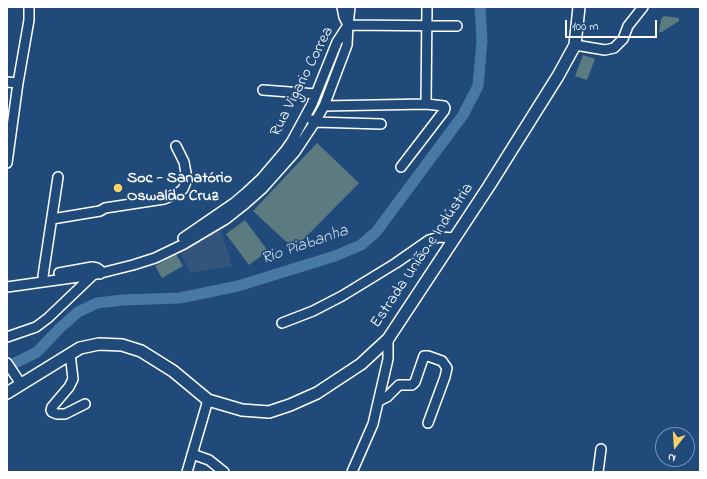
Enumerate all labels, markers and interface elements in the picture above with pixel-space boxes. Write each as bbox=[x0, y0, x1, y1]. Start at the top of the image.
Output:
scale bar bbox=[567, 12, 659, 38]
text: 100 m bbox=[572, 18, 599, 36]
street label: Rua Vigario Correa bbox=[267, 24, 339, 140]
place label: Soc - Sanatório Oswaldo Cruz bbox=[127, 169, 232, 207]
street label: Estrada União e Indústria bbox=[367, 180, 479, 332]
marker: Soc - Sanatório Oswaldo Cruz bbox=[112, 182, 124, 194]
water label: Rio Piabanha bbox=[259, 222, 351, 270]
north arrow bbox=[655, 427, 695, 467]
text: N bbox=[666, 449, 678, 466]

